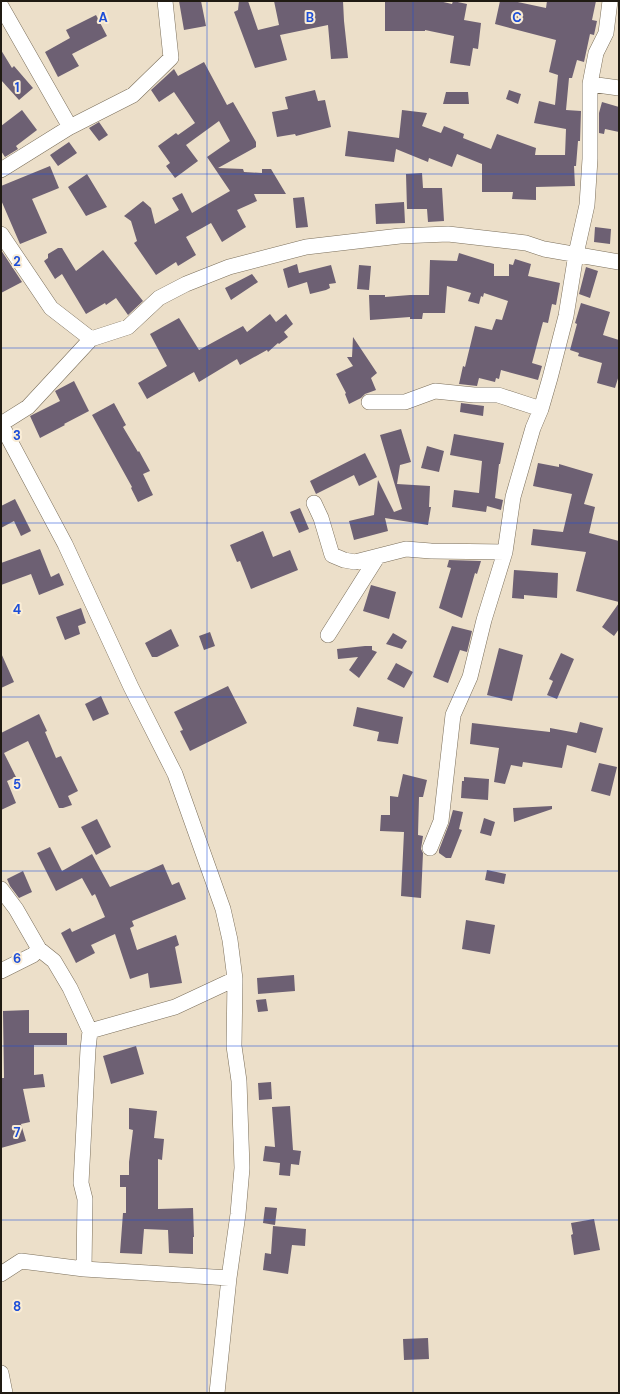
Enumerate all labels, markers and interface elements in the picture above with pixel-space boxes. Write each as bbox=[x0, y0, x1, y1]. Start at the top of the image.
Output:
text: A bbox=[98, 9, 108, 26]
text: B bbox=[306, 9, 314, 26]
text: C bbox=[512, 9, 522, 26]
text: 1 bbox=[15, 79, 19, 96]
text: 2 bbox=[13, 253, 21, 270]
text: 3 bbox=[13, 427, 21, 444]
text: 4 bbox=[13, 601, 21, 618]
text: 5 bbox=[13, 776, 21, 793]
text: 6 bbox=[13, 950, 21, 967]
text: 7 bbox=[14, 1124, 21, 1141]
text: 8 bbox=[13, 1298, 21, 1315]

